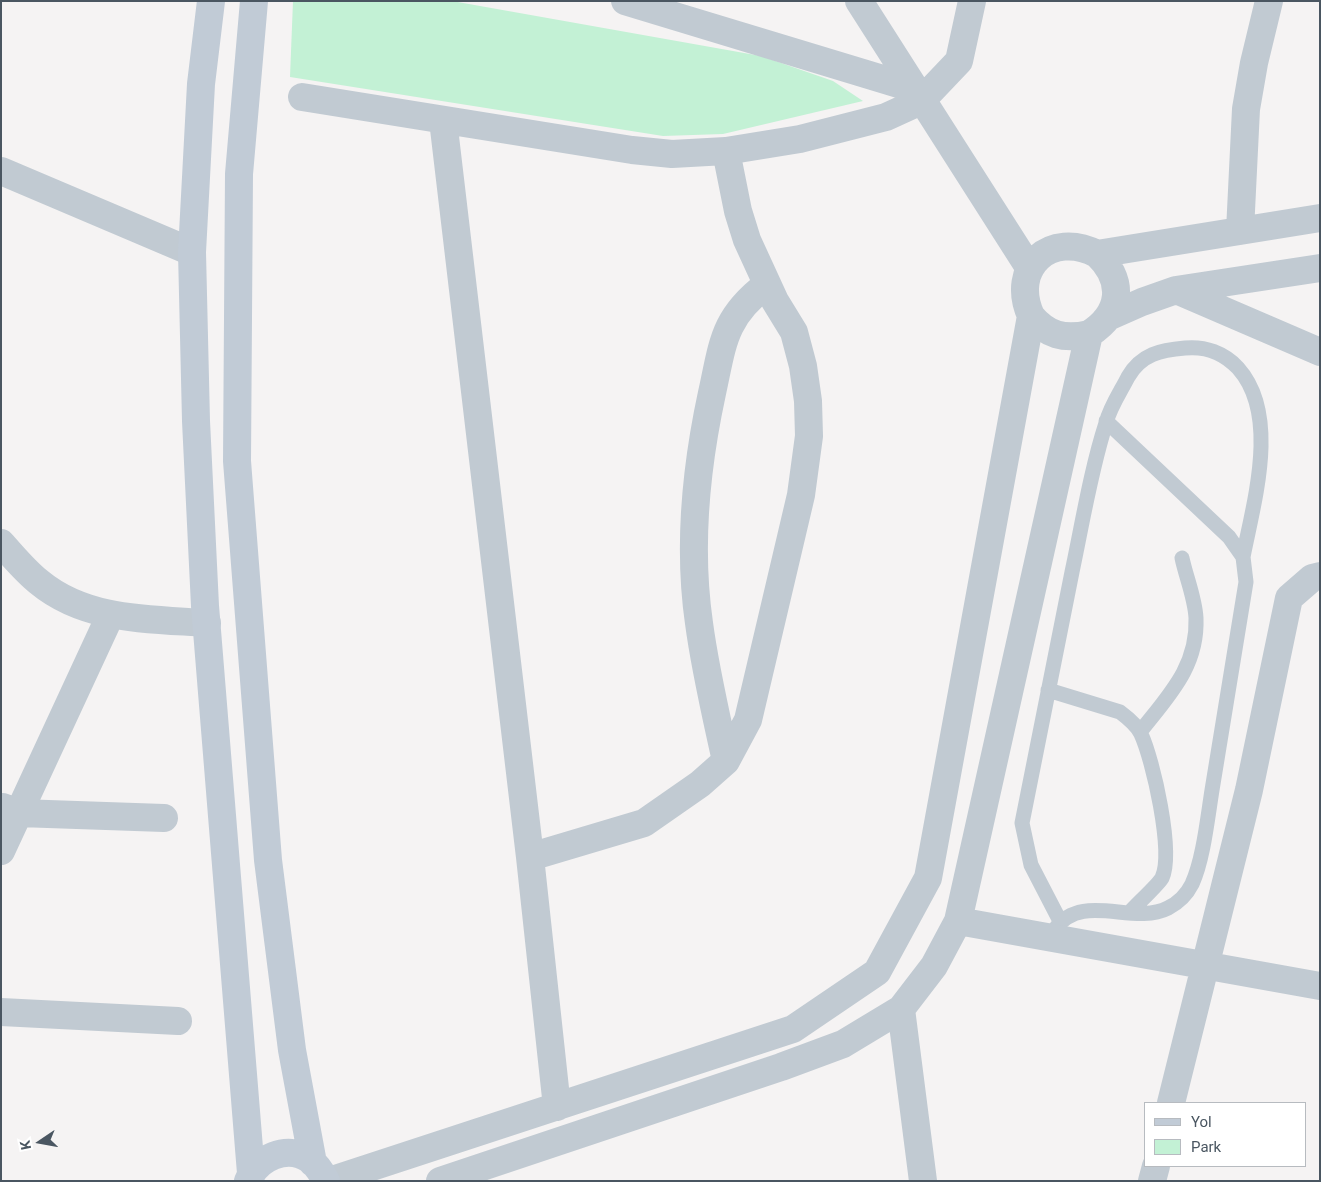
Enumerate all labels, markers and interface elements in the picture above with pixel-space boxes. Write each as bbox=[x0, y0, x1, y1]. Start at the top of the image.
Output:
legend bbox=[1144, 1102, 1306, 1167]
text: Yol bbox=[1191, 1113, 1212, 1131]
north arrow bbox=[15, 1117, 65, 1167]
text: Park bbox=[1191, 1138, 1221, 1156]
text: K bbox=[17, 1139, 34, 1151]

